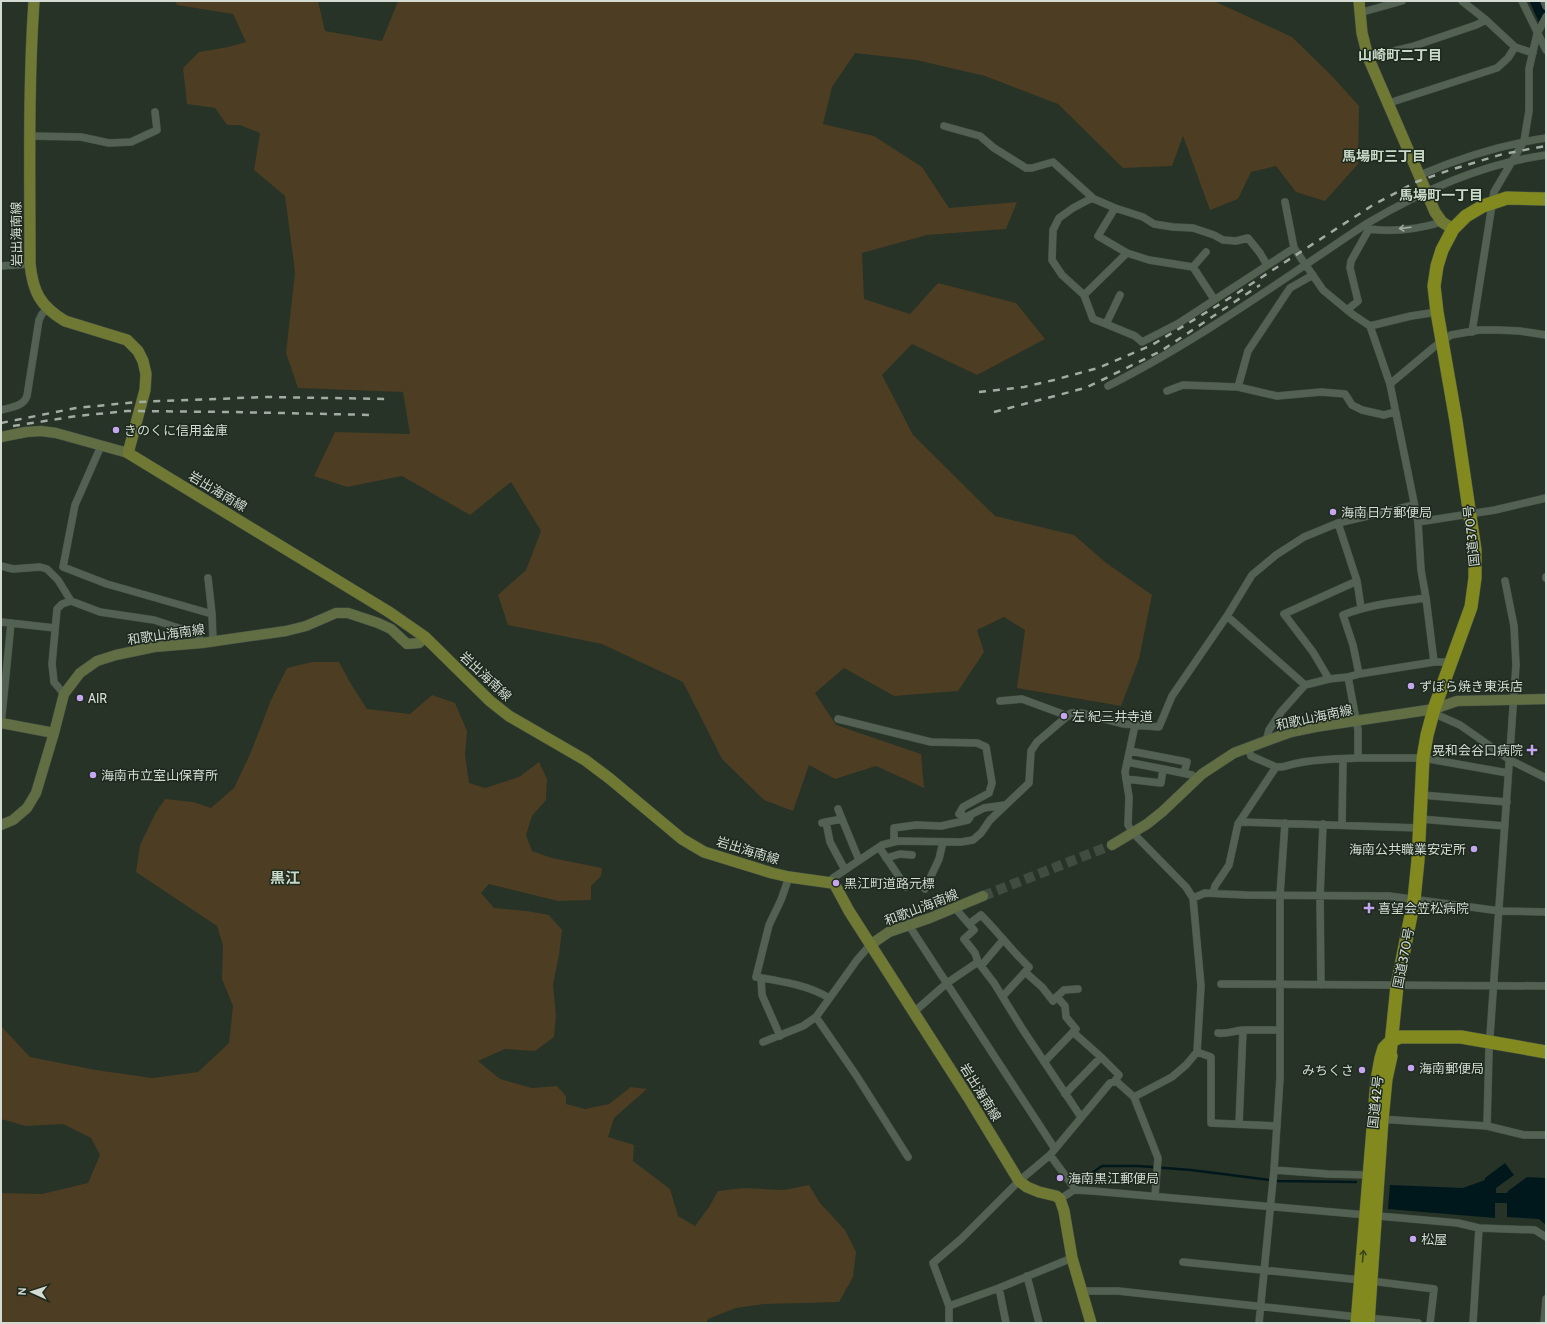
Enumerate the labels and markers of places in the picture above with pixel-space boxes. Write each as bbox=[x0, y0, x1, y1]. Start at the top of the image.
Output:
place label: きのくに信用金庫 bbox=[124, 422, 228, 438]
marker: きのくに信用金庫 bbox=[111, 425, 121, 435]
place label: 海南日方郵便局 bbox=[1341, 504, 1432, 520]
marker: 海南日方郵便局 bbox=[1328, 507, 1338, 517]
place label: ずぼら焼き東浜店 bbox=[1419, 678, 1523, 694]
marker: ずぼら焼き東浜店 bbox=[1406, 681, 1416, 691]
place label: AIR bbox=[88, 690, 107, 706]
marker: AIR bbox=[75, 693, 85, 703]
place label: 左 紀三井寺道 bbox=[1072, 708, 1153, 724]
marker: 左 紀三井寺道 bbox=[1059, 711, 1069, 721]
place label: 晃和会谷口病院 bbox=[1432, 742, 1523, 758]
marker: 晃和会谷口病院 bbox=[1526, 744, 1538, 756]
place label: 海南市立室山保育所 bbox=[101, 767, 218, 783]
marker: 海南市立室山保育所 bbox=[88, 770, 98, 780]
place label: 海南公共職業安定所 bbox=[1349, 841, 1466, 857]
marker: 海南公共職業安定所 bbox=[1469, 844, 1479, 854]
place label: 黒江町道路元標 bbox=[844, 875, 935, 891]
marker: 黒江町道路元標 bbox=[831, 878, 841, 888]
place label: 喜望会笠松病院 bbox=[1378, 900, 1469, 916]
marker: 喜望会笠松病院 bbox=[1363, 902, 1375, 914]
place label: 海南郵便局 bbox=[1419, 1060, 1484, 1076]
place label: みちくさ bbox=[1302, 1062, 1354, 1078]
marker: 海南郵便局 bbox=[1406, 1063, 1416, 1073]
marker: みちくさ bbox=[1357, 1065, 1367, 1075]
place label: 海南黒江郵便局 bbox=[1068, 1170, 1159, 1186]
marker: 海南黒江郵便局 bbox=[1055, 1173, 1065, 1183]
place label: 松屋 bbox=[1421, 1231, 1447, 1247]
marker: 松屋 bbox=[1408, 1234, 1418, 1244]

